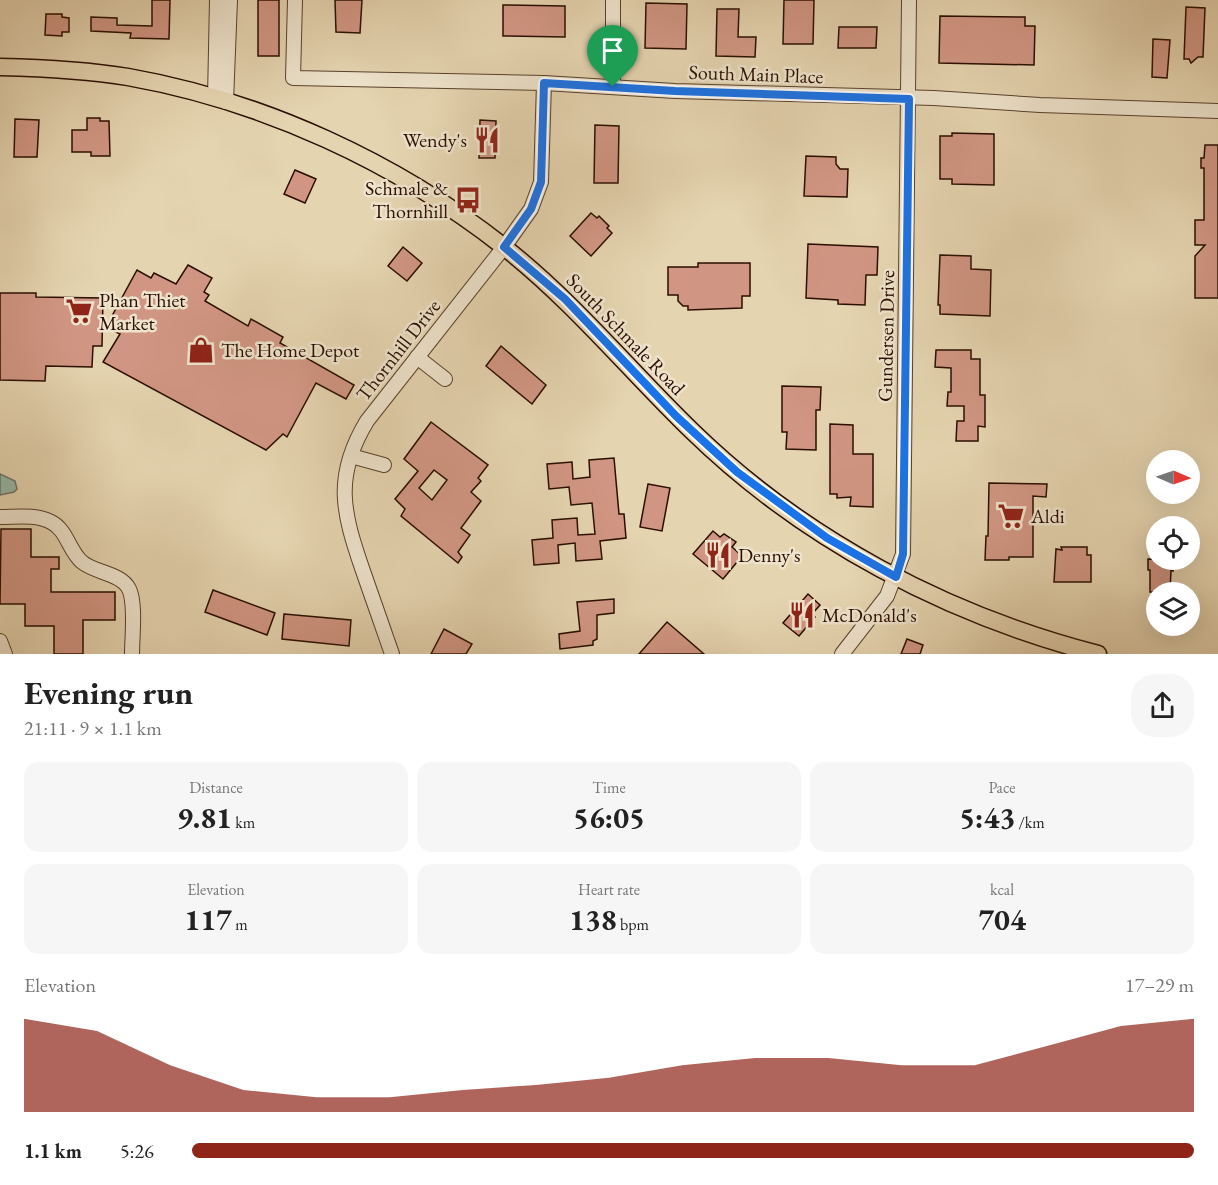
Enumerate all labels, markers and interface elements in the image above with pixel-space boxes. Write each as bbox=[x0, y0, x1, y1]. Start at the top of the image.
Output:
pin bbox=[587, 25, 638, 87]
icon: arrive bbox=[596, 34, 629, 67]
street label: South Main Place bbox=[688, 59, 824, 89]
restaurant icon: Wendy's bbox=[472, 125, 502, 155]
place label: Wendy's bbox=[403, 127, 467, 153]
place label: Schmale & Thornhill bbox=[365, 175, 448, 224]
bus stop icon: Schmale & Thornhill bbox=[453, 185, 483, 215]
street label: South Schmale Road bbox=[561, 267, 692, 401]
street label: Gundersen Drive bbox=[872, 270, 900, 402]
place label: Phan Thiet Market bbox=[99, 287, 186, 336]
street label: Thornhill Drive bbox=[350, 294, 446, 406]
supermarket icon: Phan Thiet Market bbox=[64, 296, 94, 326]
shop icon: The Home Depot bbox=[186, 335, 216, 365]
place label: The Home Depot bbox=[221, 337, 360, 363]
north arrow bbox=[1146, 450, 1200, 504]
map controls bbox=[1146, 450, 1200, 636]
supermarket icon: Aldi bbox=[996, 501, 1026, 531]
place label: Aldi bbox=[1030, 503, 1065, 529]
button: locate bbox=[1146, 516, 1200, 570]
restaurant icon: Denny's bbox=[703, 540, 733, 570]
place label: Denny's bbox=[738, 542, 800, 568]
button: layers bbox=[1146, 582, 1200, 636]
restaurant icon: McDonald's bbox=[787, 600, 817, 630]
place label: McDonald's bbox=[822, 602, 917, 628]
text: Evening run bbox=[24, 671, 193, 714]
button: share bbox=[1131, 674, 1194, 737]
text: 21:11 · 9 × 1.1 km bbox=[24, 715, 162, 741]
text: Distance bbox=[189, 777, 243, 798]
text: Time bbox=[592, 777, 626, 798]
text: Pace bbox=[989, 777, 1015, 798]
text: 9.81 bbox=[177, 798, 232, 837]
text: 56:05 bbox=[573, 798, 645, 837]
text: 5:43 bbox=[959, 798, 1015, 837]
text: km bbox=[232, 812, 255, 833]
text: /km bbox=[1015, 812, 1045, 833]
text: Elevation bbox=[187, 879, 245, 900]
text: Heart rate bbox=[578, 879, 640, 900]
text: kcal bbox=[990, 879, 1014, 900]
text: 117 bbox=[184, 900, 232, 939]
text: 138 bbox=[569, 900, 617, 939]
text: 704 bbox=[978, 900, 1026, 939]
text: m bbox=[232, 914, 248, 935]
text: bpm bbox=[617, 914, 649, 935]
text: Elevation bbox=[24, 972, 96, 998]
text: 17–29 m bbox=[1125, 972, 1194, 998]
text: 1.1 km bbox=[24, 1138, 82, 1164]
text: 5:26 bbox=[120, 1138, 154, 1164]

